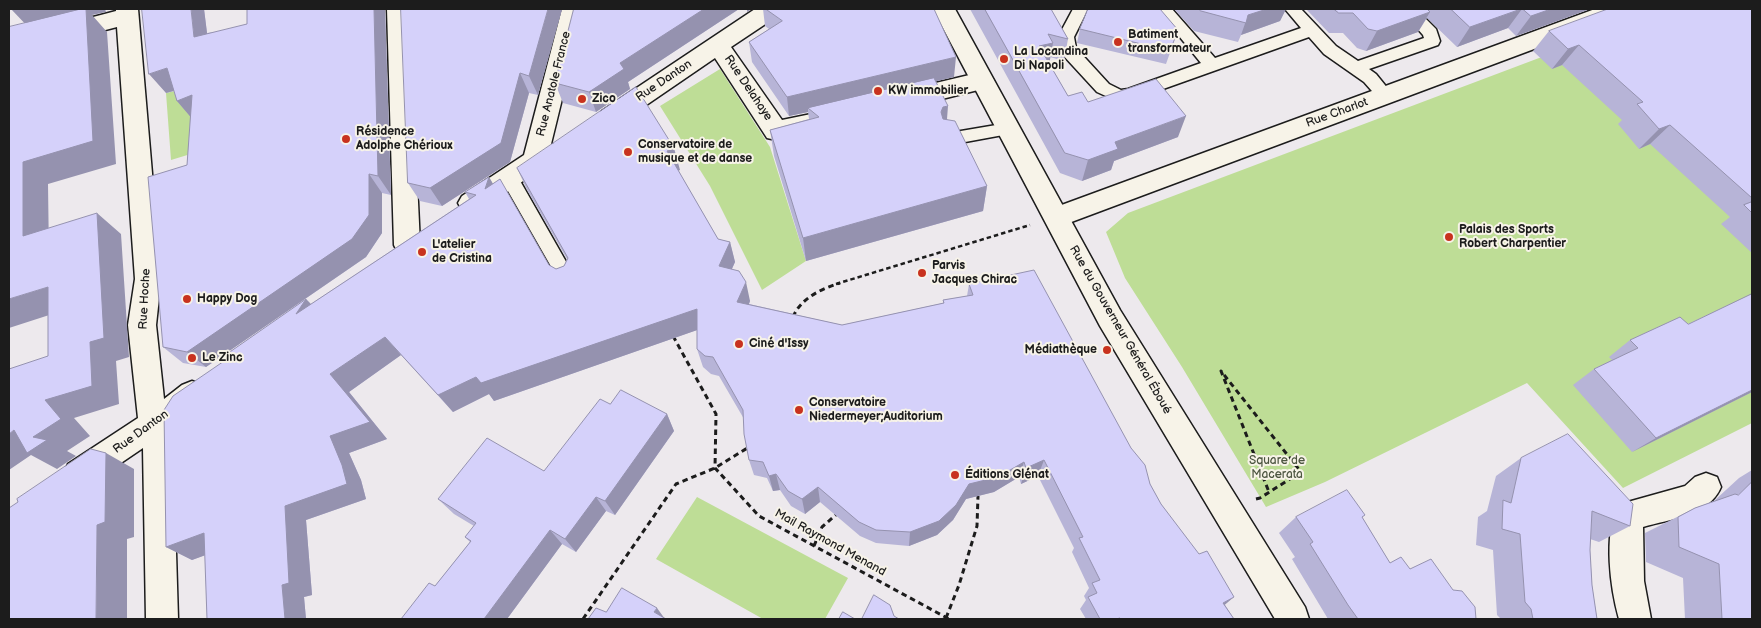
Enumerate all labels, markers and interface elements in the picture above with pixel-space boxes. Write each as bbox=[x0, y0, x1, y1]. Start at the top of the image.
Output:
place label: Batiment transformateur bbox=[1128, 28, 1211, 56]
street label: Rue Anatole France bbox=[534, 30, 574, 138]
marker: Batiment transformateur bbox=[1112, 36, 1124, 48]
place label: La Locandina Di Napoli bbox=[1014, 45, 1088, 73]
street label: Rue Delahaye bbox=[721, 53, 775, 123]
marker: La Locandina Di Napoli bbox=[998, 53, 1010, 65]
street label: Rue Danton bbox=[633, 57, 695, 105]
place label: KW immobilier bbox=[888, 84, 968, 98]
marker: KW immobilier bbox=[872, 85, 884, 97]
place label: Zico bbox=[592, 92, 616, 106]
marker: Zico bbox=[576, 93, 588, 105]
street label: Rue Charlot bbox=[1304, 95, 1370, 131]
place label: Résidence Adolphe Chérioux bbox=[356, 125, 453, 153]
marker: Résidence Adolphe Chérioux bbox=[340, 133, 352, 145]
place label: Conservatoire de musique et de danse bbox=[638, 138, 752, 166]
marker: Conservatoire de musique et de danse bbox=[622, 146, 634, 158]
place label: Palais des Sports Robert Charpentier bbox=[1459, 223, 1566, 251]
marker: Palais des Sports Robert Charpentier bbox=[1443, 231, 1455, 243]
place label: L'atelier de Cristina bbox=[432, 238, 492, 266]
street label: Rue du Gouverneur Général Éboué bbox=[1066, 243, 1174, 417]
marker: L'atelier de Cristina bbox=[416, 246, 428, 258]
place label: Parvis Jacques Chirac bbox=[932, 259, 1017, 287]
marker: Parvis Jacques Chirac bbox=[916, 267, 928, 279]
street label: Rue Hoche bbox=[136, 268, 154, 330]
place label: Happy Dog bbox=[197, 292, 257, 306]
marker: Happy Dog bbox=[181, 293, 193, 305]
place label: Ciné d'Issy bbox=[749, 337, 809, 351]
marker: Ciné d'Issy bbox=[733, 338, 745, 350]
place label: Médiathèque bbox=[1025, 343, 1097, 357]
marker: Médiathèque bbox=[1101, 344, 1113, 356]
place label: Le Zinc bbox=[202, 351, 242, 365]
marker: Le Zinc bbox=[186, 352, 198, 364]
place label: Conservatoire Niedermeyer;Auditorium bbox=[809, 396, 943, 424]
marker: Conservatoire Niedermeyer;Auditorium bbox=[793, 404, 805, 416]
street label: Rue Danton bbox=[111, 407, 171, 457]
park label: Square de Macerata bbox=[1249, 454, 1305, 482]
place label: Éditions Glénat bbox=[965, 468, 1049, 482]
marker: Éditions Glénat bbox=[949, 469, 961, 481]
street label: Mail Raymond Menand bbox=[772, 506, 888, 580]

